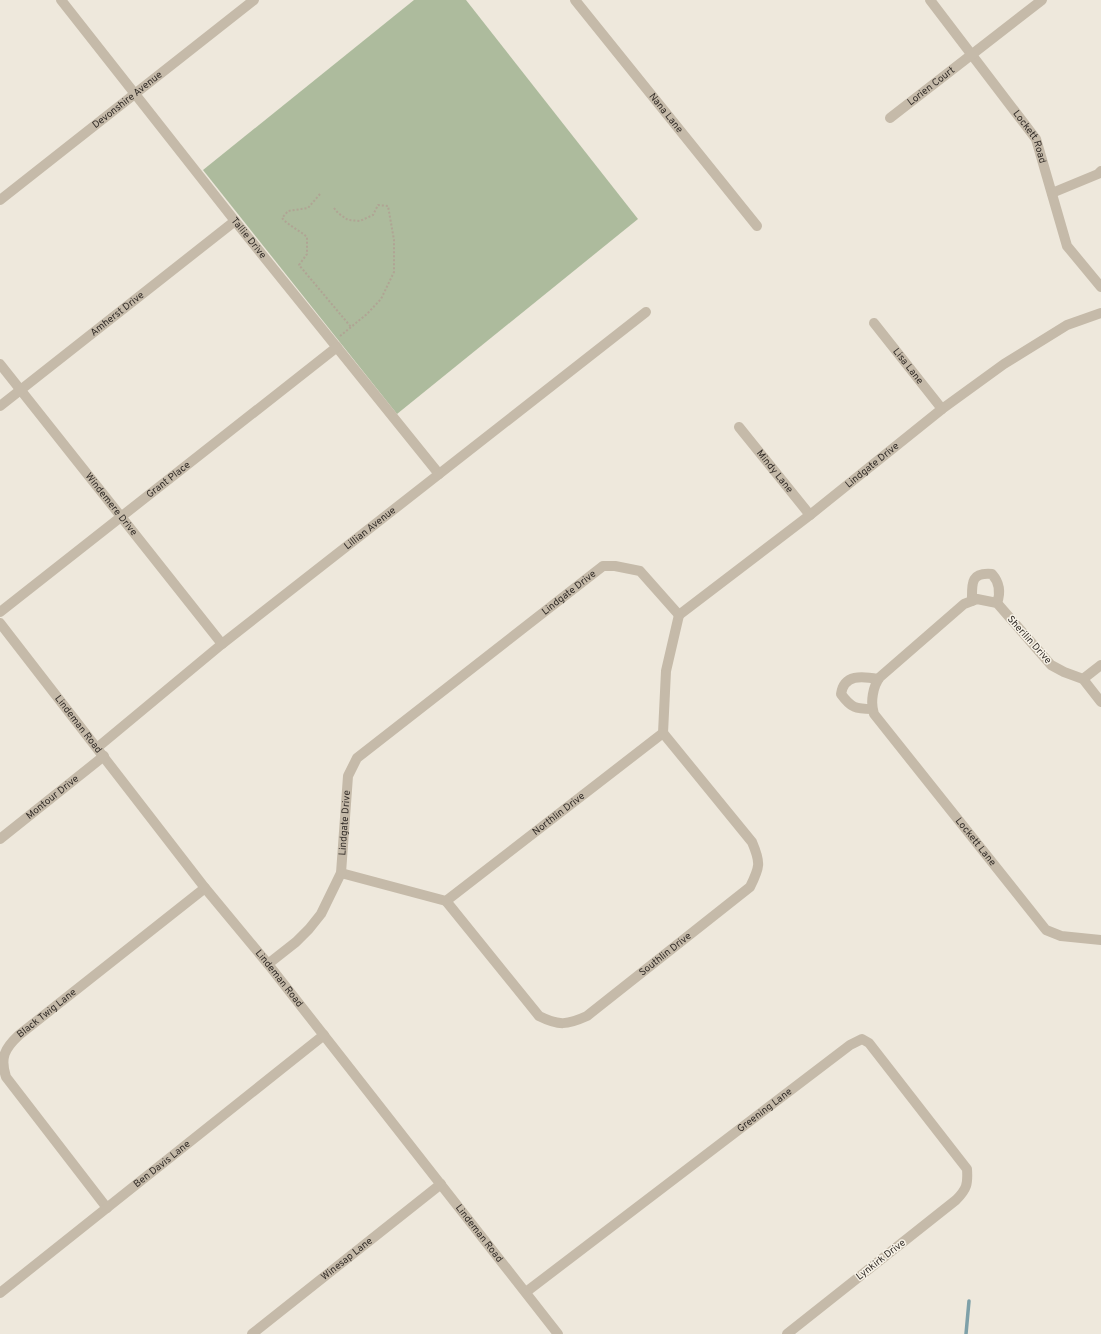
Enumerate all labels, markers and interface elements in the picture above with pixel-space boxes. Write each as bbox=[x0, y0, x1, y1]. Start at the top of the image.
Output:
street label: Lorien Court bbox=[905, 63, 958, 109]
street label: Devonshire Avenue bbox=[90, 68, 165, 131]
street label: Nana Lane bbox=[646, 90, 686, 136]
street label: Lockett Road bbox=[1010, 108, 1049, 165]
street label: Tallie Drive bbox=[228, 215, 269, 261]
street label: Amherst Drive bbox=[88, 289, 147, 339]
street label: Lisa Lane bbox=[890, 345, 926, 387]
street label: Lindgate Drive bbox=[842, 440, 902, 491]
street label: Mindy Lane bbox=[753, 447, 796, 496]
street label: Grant Place bbox=[144, 458, 193, 501]
street label: Windemere Drive bbox=[82, 470, 140, 539]
street label: Lillian Avenue bbox=[341, 504, 398, 553]
street label: Lindgate Drive bbox=[539, 567, 599, 618]
street label: Sherilin Drive bbox=[1004, 613, 1054, 667]
street label: Lindeman Road bbox=[52, 693, 105, 756]
street label: Montour Drive bbox=[23, 772, 81, 822]
street label: Northlin Drive bbox=[530, 789, 587, 838]
street label: Lindgate Drive bbox=[336, 790, 353, 856]
street label: Lockett Lane bbox=[952, 815, 999, 869]
street label: Southlin Drive bbox=[636, 929, 694, 979]
street label: Lindeman Road bbox=[252, 947, 306, 1010]
street label: Black Twig Lane bbox=[14, 986, 79, 1041]
street label: Greening Lane bbox=[735, 1085, 795, 1135]
street label: Ben Davis Lane bbox=[131, 1138, 193, 1191]
street label: Lindeman Road bbox=[452, 1202, 506, 1265]
street label: Winesap Lane bbox=[318, 1234, 375, 1283]
street label: Lynkirk Drive bbox=[854, 1237, 908, 1283]

